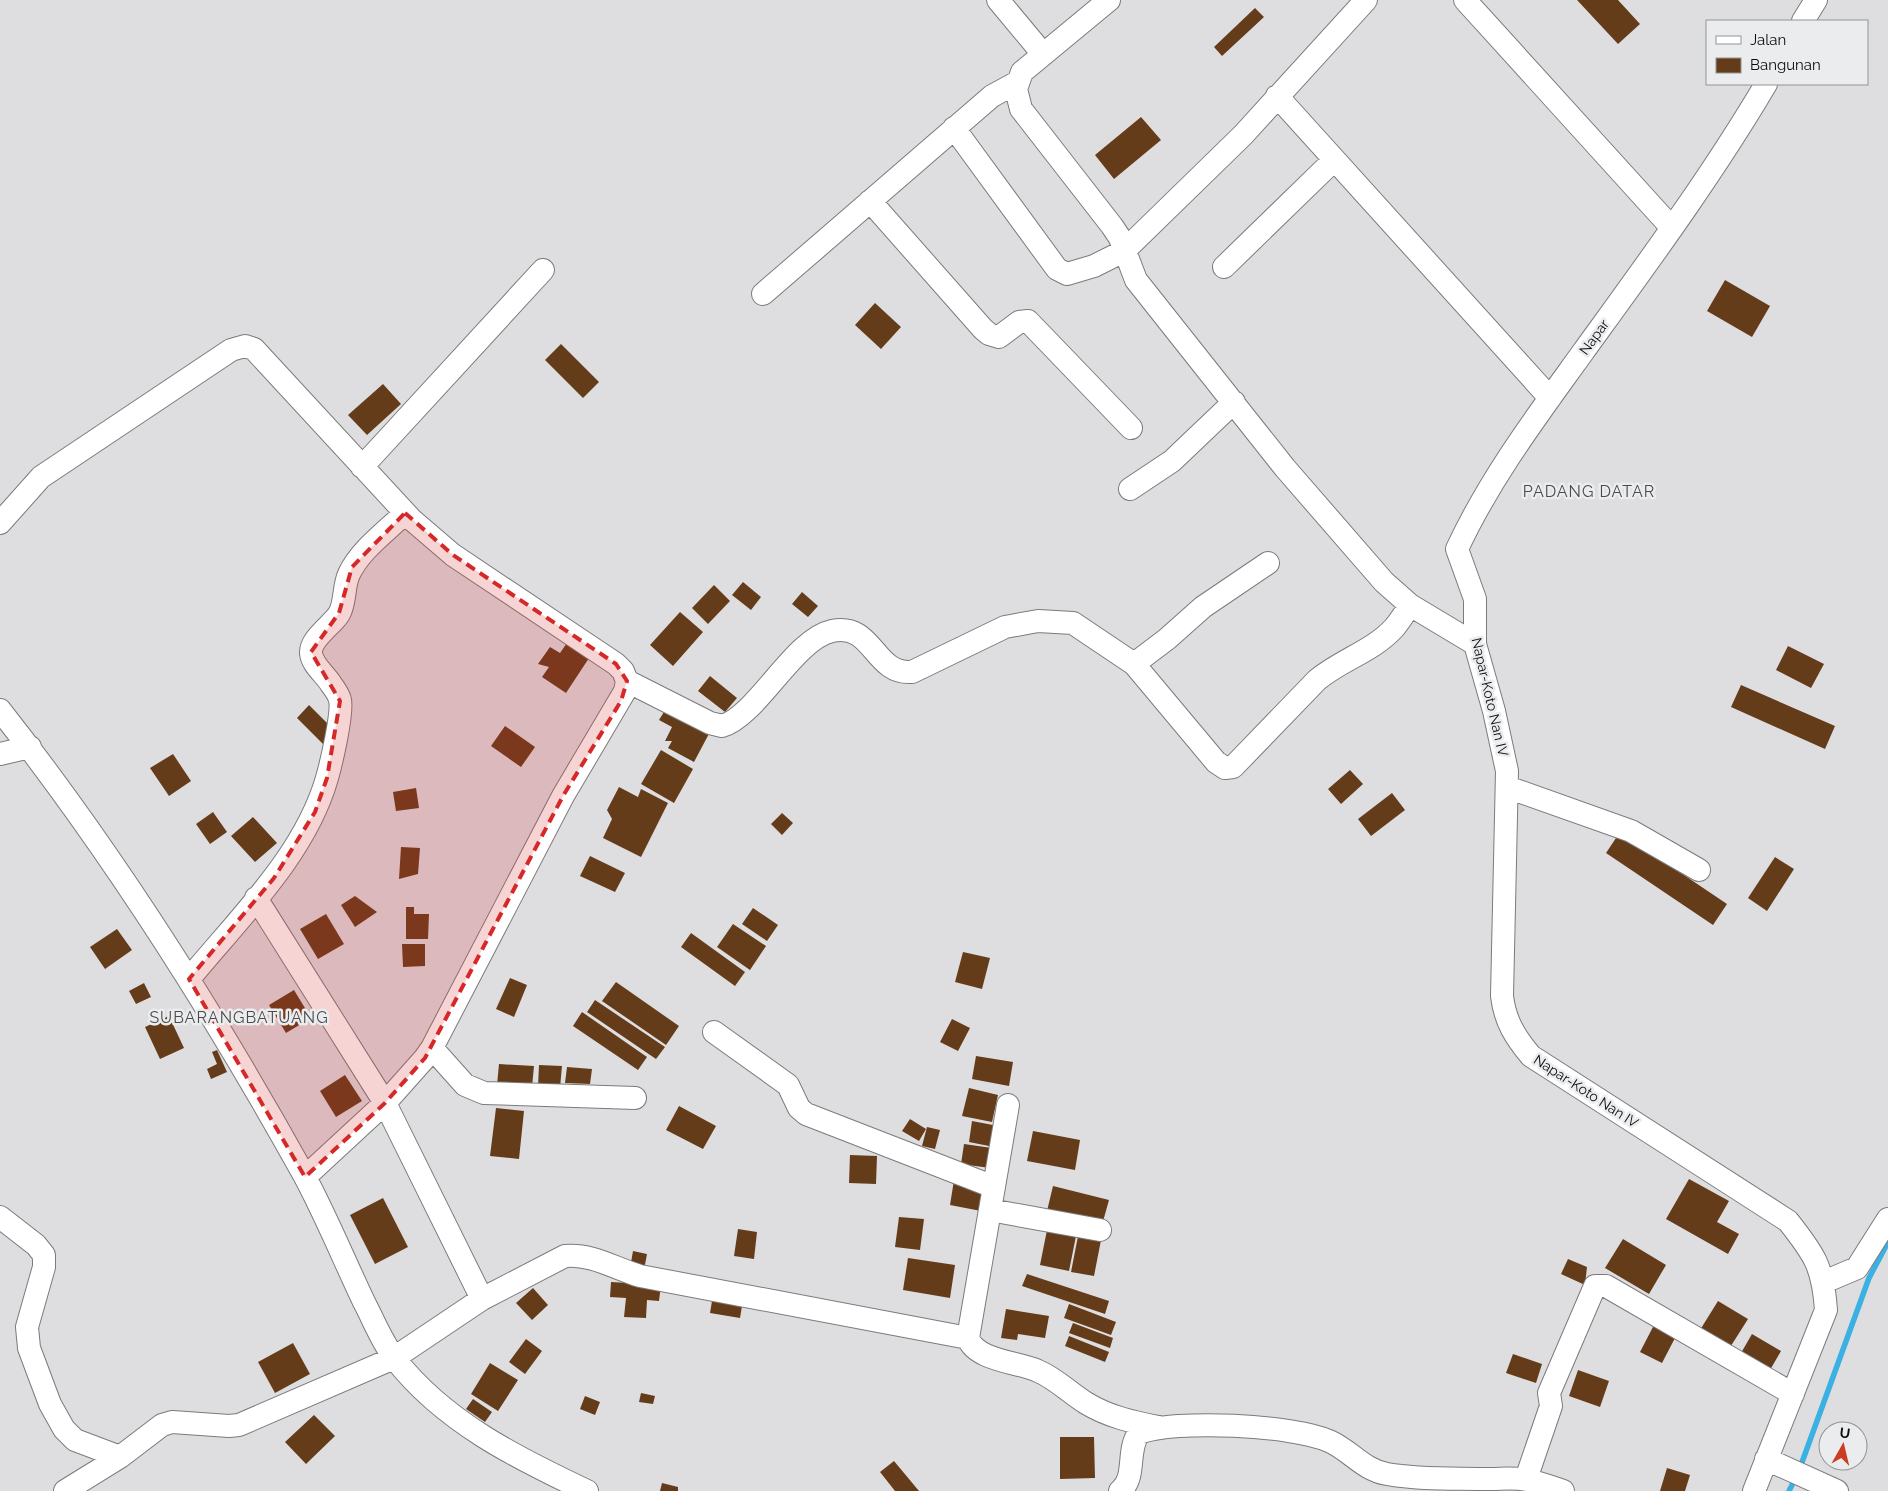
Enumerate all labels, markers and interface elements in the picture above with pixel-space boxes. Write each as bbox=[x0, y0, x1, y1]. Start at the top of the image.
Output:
legend bbox=[1706, 20, 1868, 85]
text: Jalan bbox=[1750, 31, 1786, 49]
text: Bangunan bbox=[1750, 56, 1821, 74]
street label: Napar bbox=[1576, 316, 1612, 358]
district label: PADANG DATAR bbox=[1523, 482, 1655, 501]
street label: Napar-Koto Nan IV bbox=[1469, 636, 1512, 758]
district label: SUBARANGBATUANG bbox=[149, 1008, 329, 1027]
street label: Napar-Koto Nan IV bbox=[1531, 1051, 1642, 1131]
north arrow bbox=[1818, 1421, 1868, 1471]
text: U bbox=[1838, 1424, 1851, 1442]

